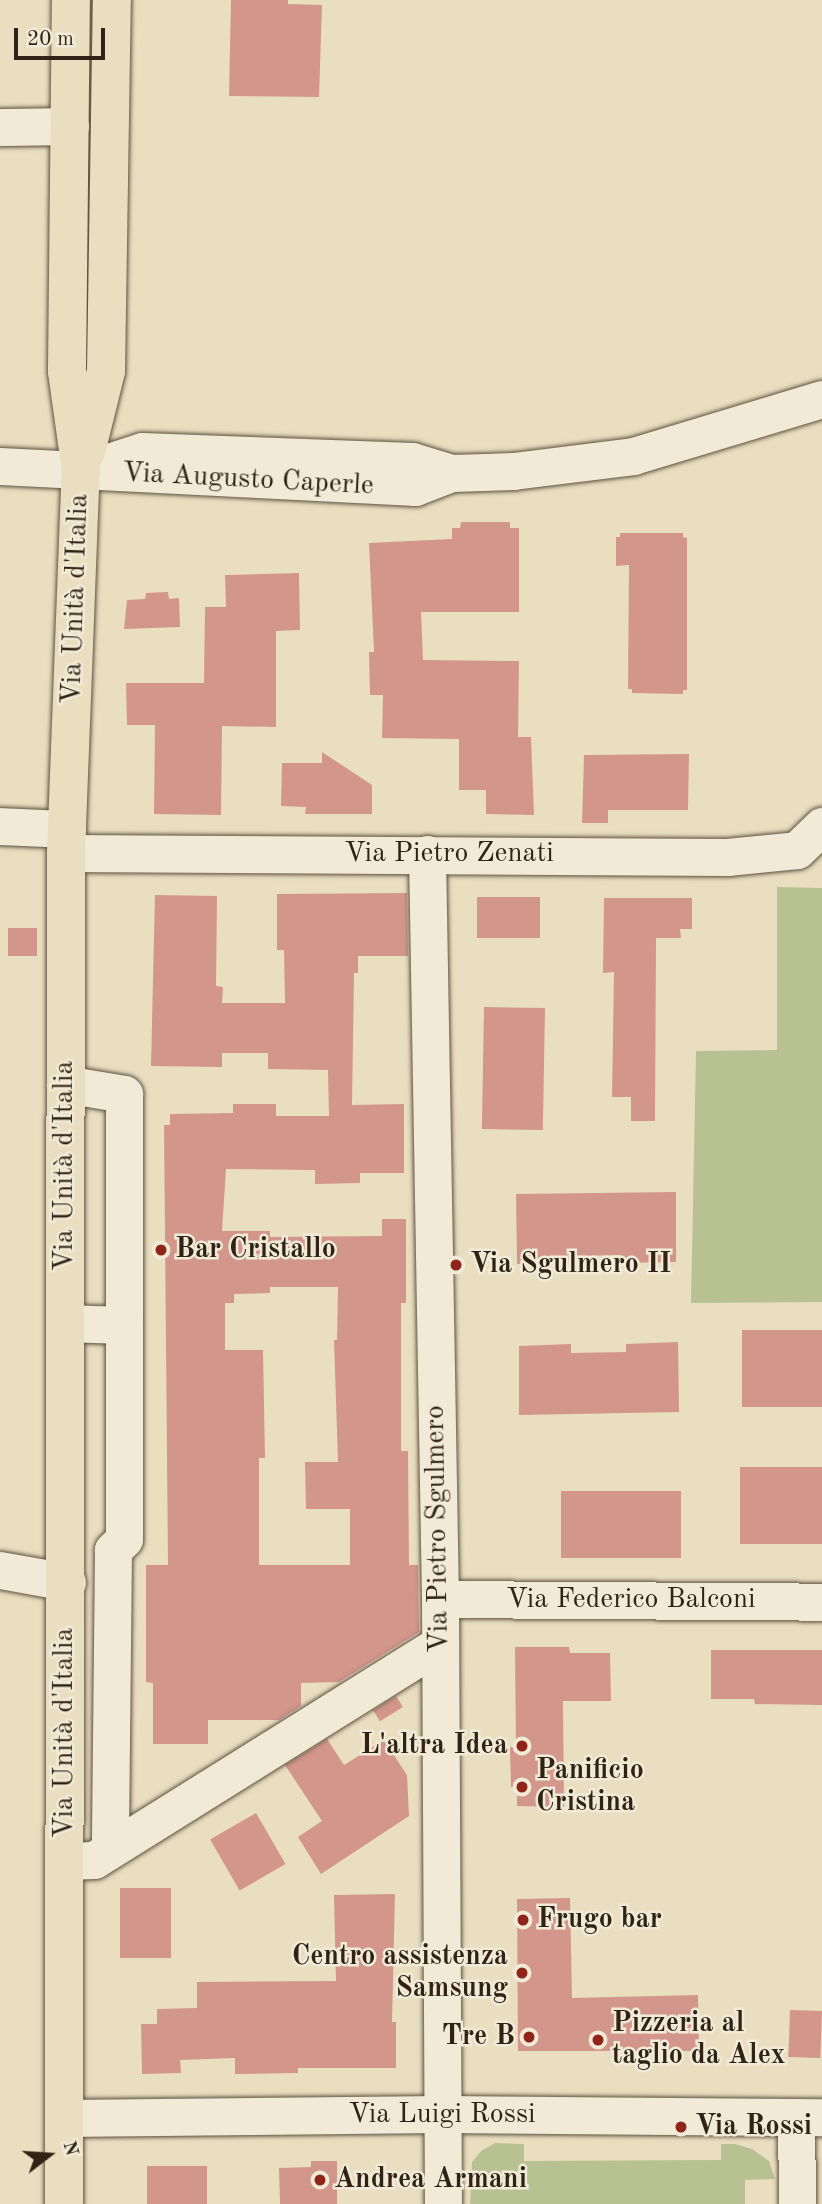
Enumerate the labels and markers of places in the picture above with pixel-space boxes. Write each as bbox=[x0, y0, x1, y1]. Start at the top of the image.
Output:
place label: Bar Cristallo bbox=[175, 1233, 336, 1267]
marker: Bar Cristallo bbox=[153, 1242, 169, 1258]
place label: Via Sgulmero II bbox=[470, 1248, 671, 1282]
marker: Via Sgulmero II bbox=[448, 1257, 464, 1273]
place label: L'altra Idea bbox=[360, 1729, 508, 1763]
marker: L'altra Idea bbox=[514, 1738, 530, 1754]
place label: Panificio Cristina bbox=[536, 1754, 644, 1820]
marker: Panificio Cristina bbox=[514, 1779, 530, 1795]
place label: Frugo bar bbox=[537, 1903, 662, 1937]
marker: Frugo bar bbox=[515, 1912, 531, 1928]
place label: Centro assistenza Samsung bbox=[292, 1940, 508, 2006]
marker: Centro assistenza Samsung bbox=[514, 1965, 530, 1981]
place label: Pizzeria al taglio da Alex bbox=[612, 2007, 785, 2073]
place label: Tre B bbox=[442, 2020, 515, 2054]
marker: Tre B bbox=[521, 2029, 537, 2045]
marker: Pizzeria al taglio da Alex bbox=[590, 2032, 606, 2048]
place label: Via Rossi bbox=[695, 2110, 812, 2144]
marker: Via Rossi bbox=[673, 2119, 689, 2135]
place label: Andrea Armani bbox=[334, 2163, 527, 2197]
marker: Andrea Armani bbox=[312, 2172, 328, 2188]

